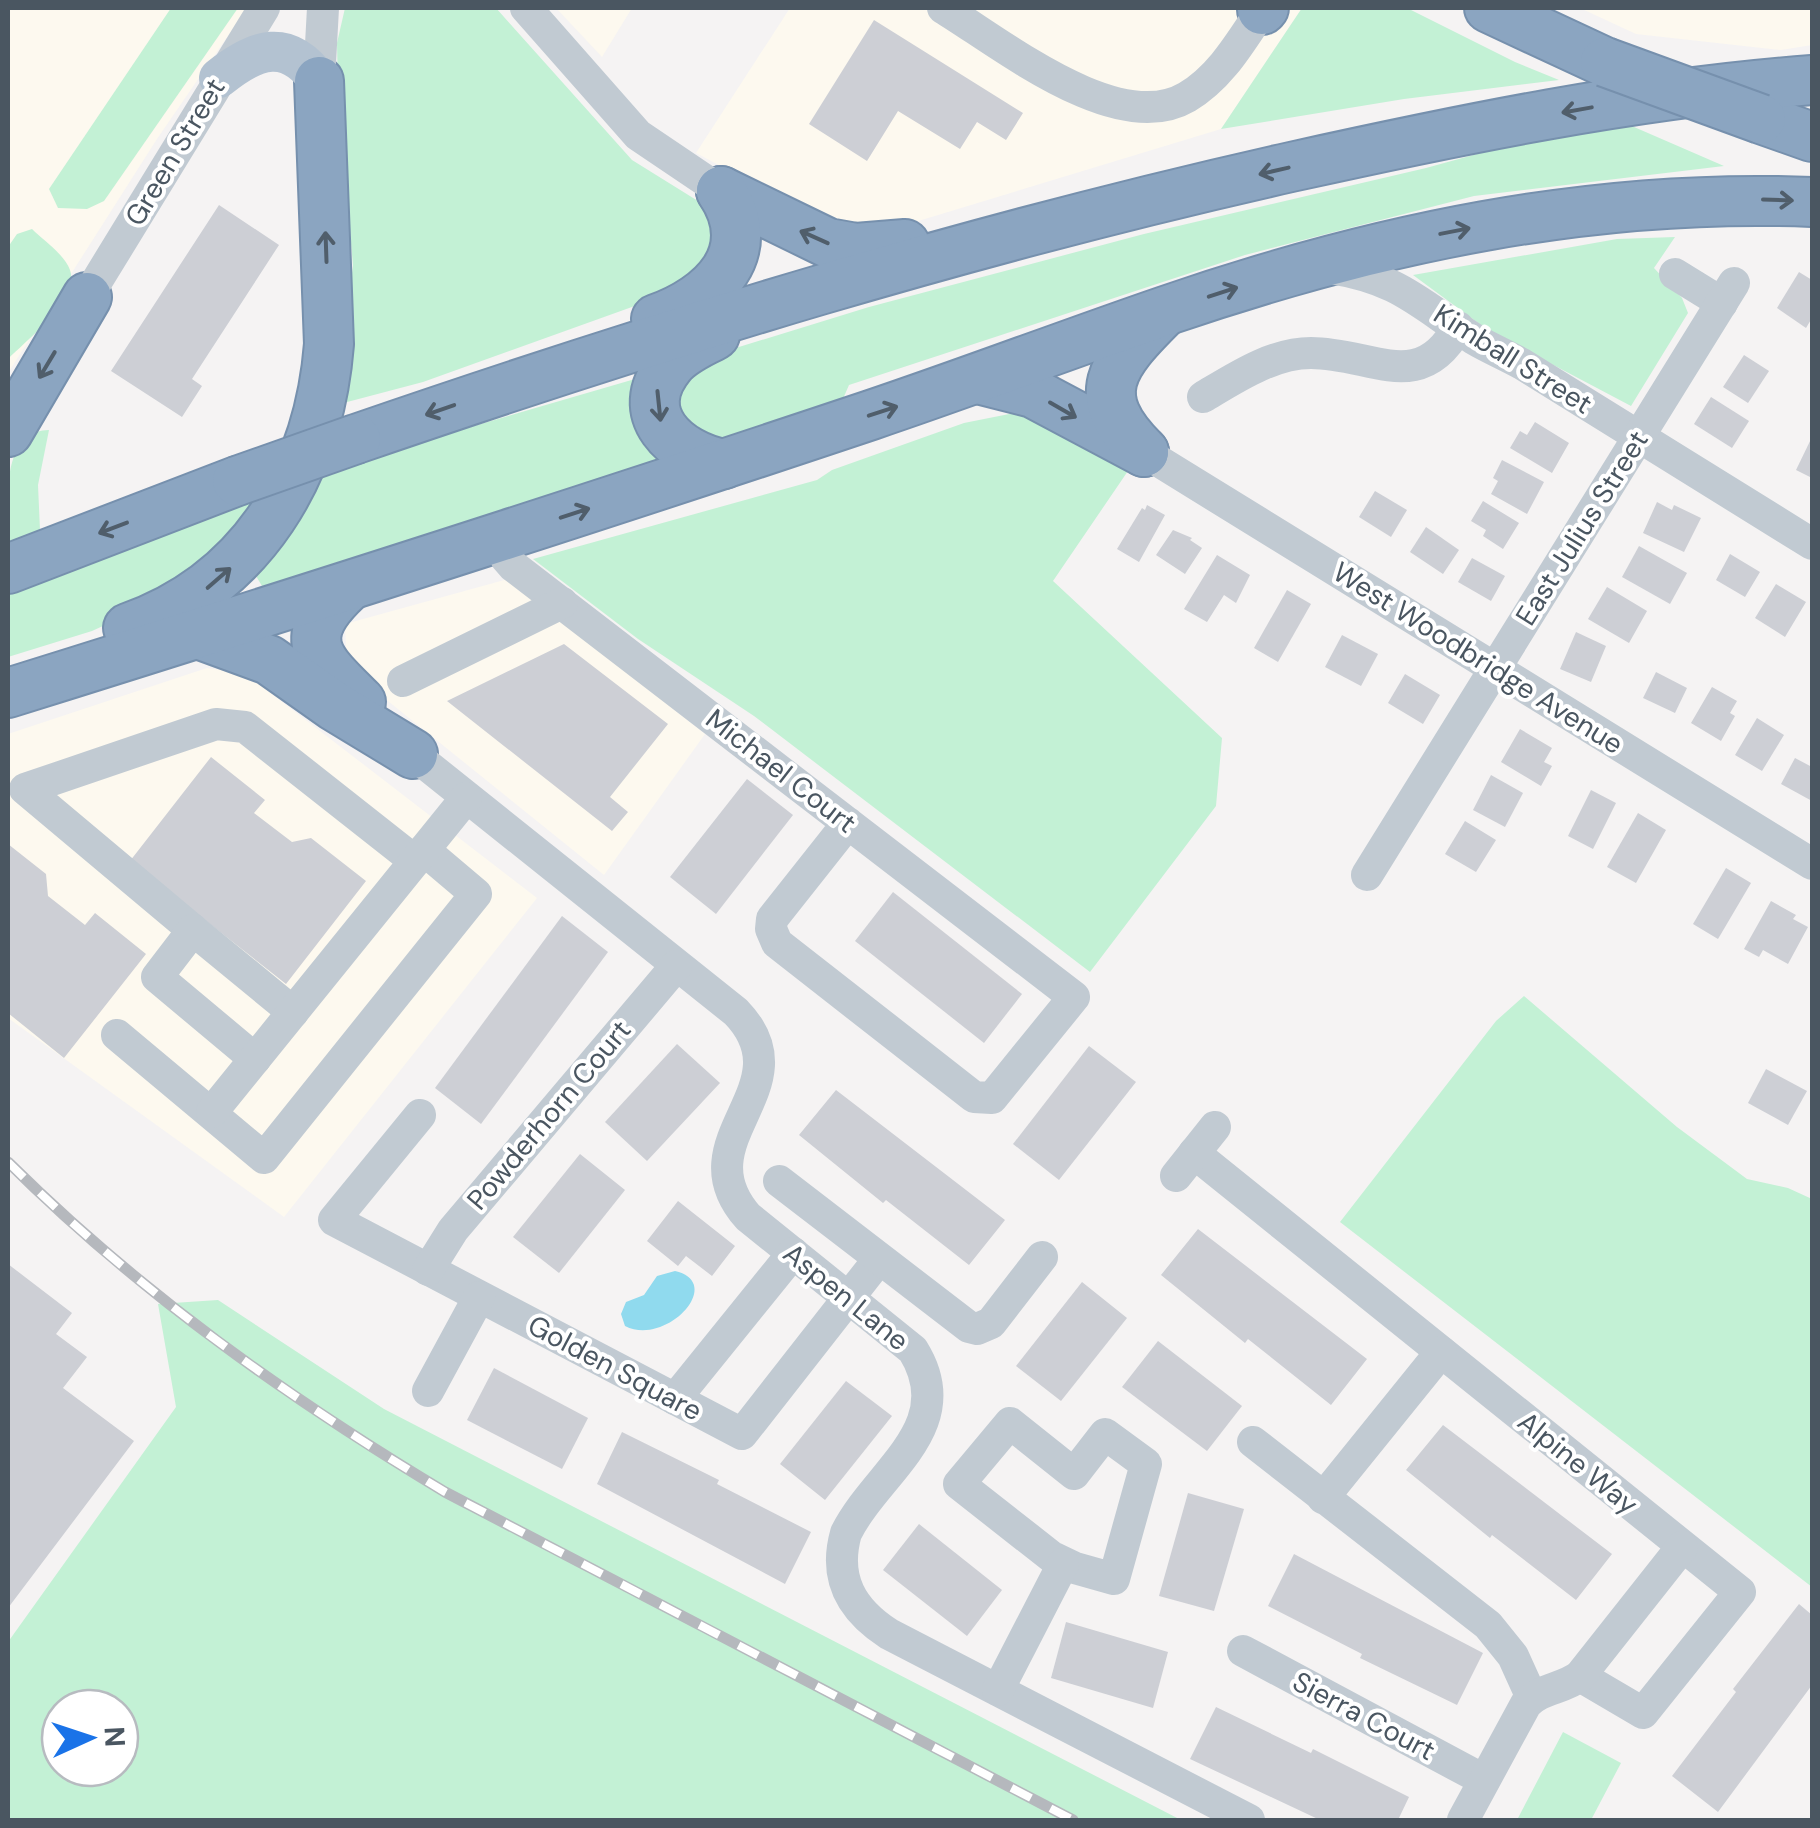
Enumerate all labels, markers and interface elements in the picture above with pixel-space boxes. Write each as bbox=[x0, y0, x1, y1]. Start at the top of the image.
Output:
street label: Green Street bbox=[116, 71, 234, 233]
one-way arrow bbox=[1561, 101, 1594, 120]
one-way arrow bbox=[1259, 163, 1291, 181]
one-way arrow bbox=[1761, 191, 1793, 210]
one-way arrow bbox=[1438, 220, 1470, 239]
one-way arrow bbox=[800, 226, 830, 245]
one-way arrow bbox=[316, 231, 335, 263]
one-way arrow bbox=[1207, 282, 1238, 300]
street label: Kimball Street bbox=[1427, 296, 1599, 422]
one-way arrow bbox=[37, 350, 57, 379]
one-way arrow bbox=[649, 389, 668, 422]
one-way arrow bbox=[867, 400, 898, 418]
one-way arrow bbox=[1049, 400, 1077, 420]
one-way arrow bbox=[425, 403, 456, 421]
street label: East Julius Street bbox=[1507, 424, 1657, 632]
one-way arrow bbox=[558, 503, 590, 521]
one-way arrow bbox=[99, 521, 129, 539]
street label: West Woodbridge Avenue bbox=[1326, 553, 1630, 763]
one-way arrow bbox=[205, 568, 231, 590]
street label: Michael Court bbox=[698, 701, 864, 841]
street label: Powderhorn Court bbox=[459, 1012, 639, 1218]
street label: Aspen Lane bbox=[775, 1235, 917, 1359]
street label: Golden Square bbox=[522, 1307, 708, 1429]
street label: Alpine Way bbox=[1510, 1403, 1646, 1523]
street label: Sierra Court bbox=[1286, 1663, 1442, 1769]
north arrow bbox=[40, 1688, 140, 1788]
text: N bbox=[95, 1726, 133, 1748]

